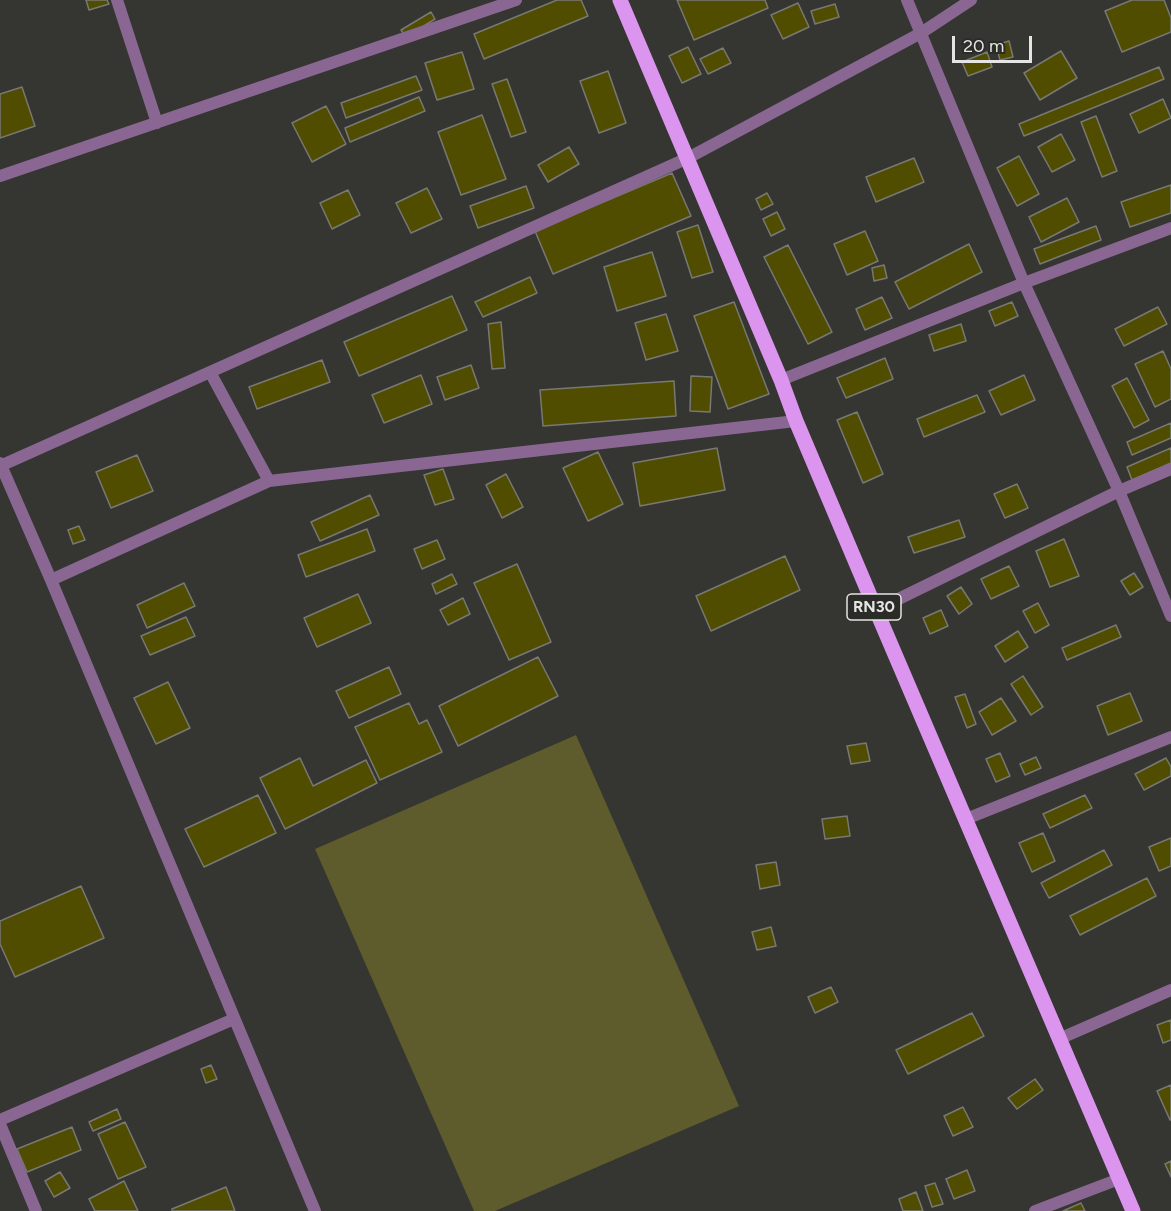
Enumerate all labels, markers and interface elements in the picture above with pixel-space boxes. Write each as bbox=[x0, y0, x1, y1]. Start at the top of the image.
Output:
scale bar bbox=[955, 24, 1034, 62]
text: 20 m bbox=[963, 35, 1004, 57]
road number: RN30 bbox=[847, 594, 901, 620]

